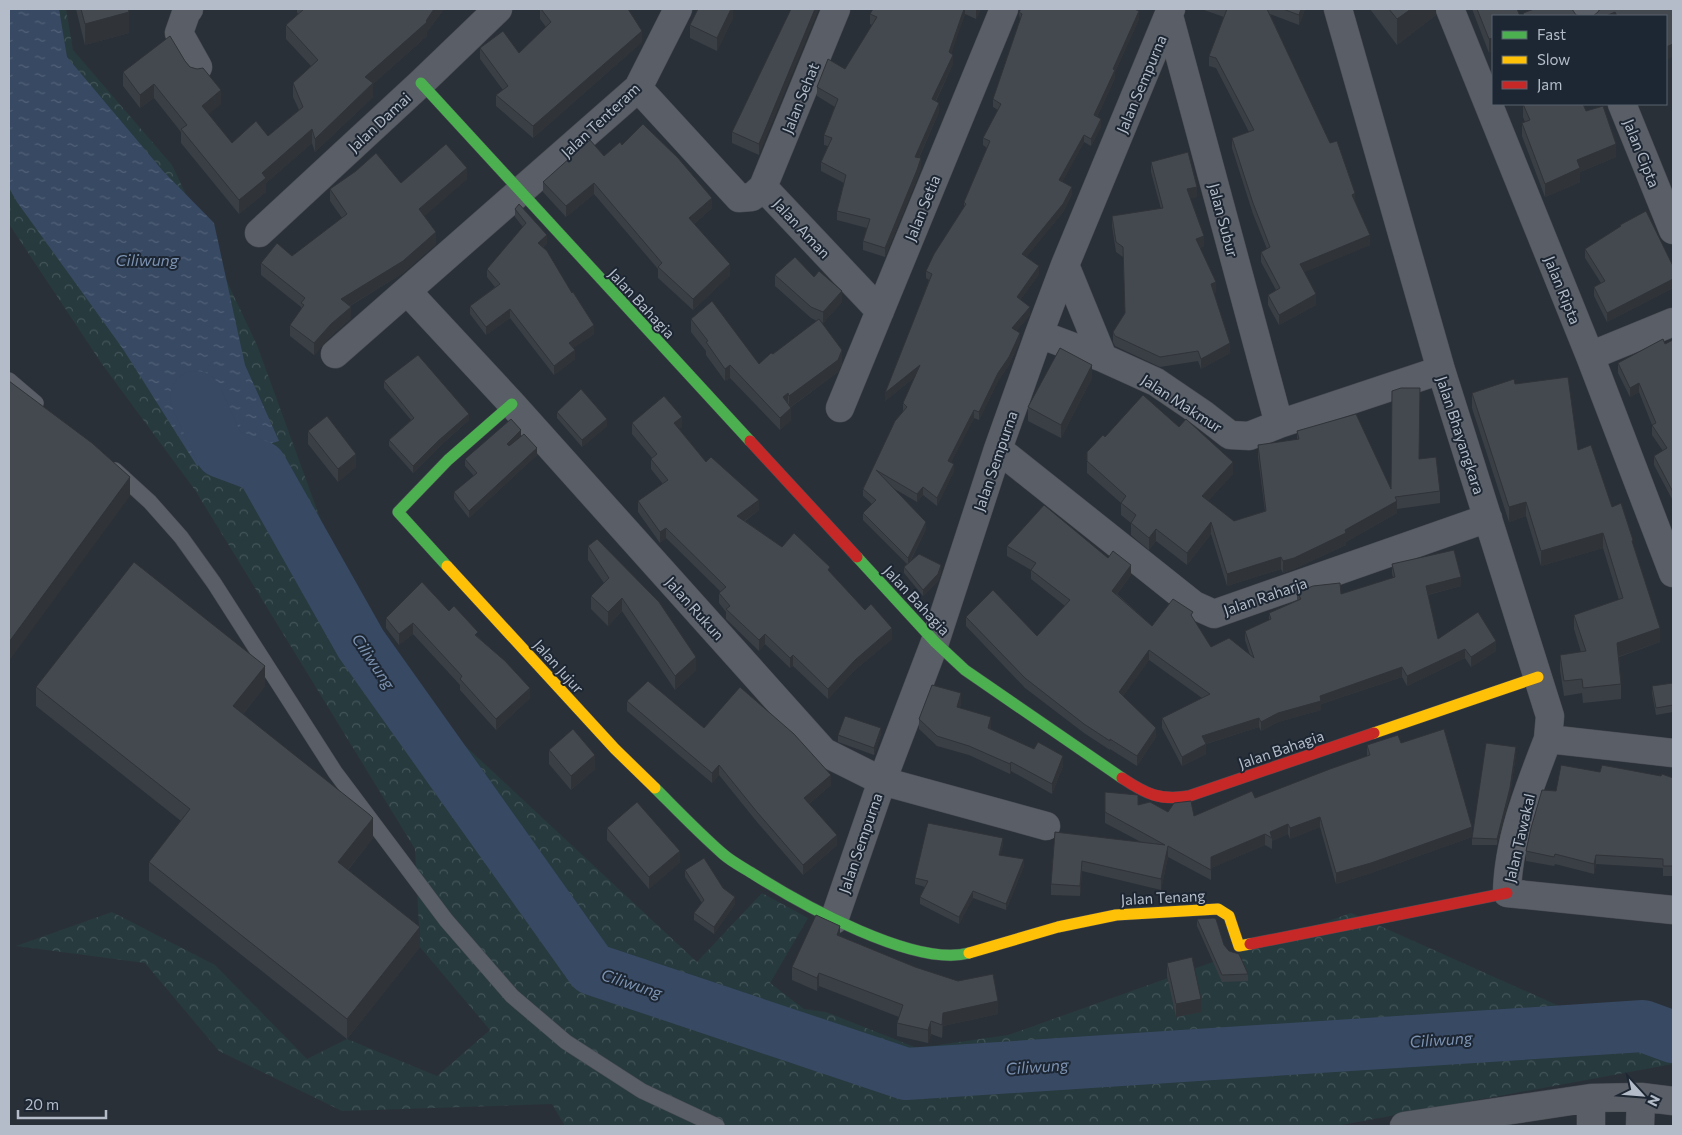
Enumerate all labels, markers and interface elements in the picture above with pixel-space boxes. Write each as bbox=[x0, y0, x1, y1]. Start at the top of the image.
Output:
legend bbox=[1492, 15, 1667, 105]
text: Fast bbox=[1537, 25, 1566, 43]
street label: Jalan Sempurna bbox=[1112, 32, 1170, 136]
text: Slow bbox=[1537, 50, 1570, 68]
street label: Jalan Sehat bbox=[778, 60, 822, 136]
text: Jam bbox=[1537, 75, 1562, 93]
street label: Jalan Tenteram bbox=[557, 79, 643, 161]
street label: Jalan Damai bbox=[344, 88, 414, 156]
street label: Jalan Cipta bbox=[1620, 116, 1664, 190]
street label: Jalan Setia bbox=[901, 172, 943, 244]
street label: Jalan Subur bbox=[1206, 181, 1242, 259]
street label: Jalan Aman bbox=[770, 194, 834, 262]
water label: Ciliwung bbox=[116, 250, 180, 269]
street label: Jalan Ripta bbox=[1541, 253, 1585, 327]
street label: Jalan Bahagia bbox=[605, 264, 679, 342]
street label: Jalan Makmur bbox=[1138, 370, 1226, 436]
street label: Jalan Bhayangkara bbox=[1433, 374, 1489, 496]
street label: Jalan Sempurna bbox=[969, 409, 1021, 513]
street label: Jalan Bahagia bbox=[880, 561, 954, 639]
street label: Jalan Rukun bbox=[662, 573, 728, 643]
street label: Jalan Raharja bbox=[1221, 573, 1309, 619]
water label: Ciliwung bbox=[349, 630, 400, 693]
street label: Jalan Jujur bbox=[530, 635, 588, 697]
street label: Jalan Bahagia bbox=[1236, 726, 1326, 772]
street label: Jalan Sempurna bbox=[834, 791, 886, 895]
street label: Jalan Tawakal bbox=[1500, 792, 1538, 884]
street label: Jalan Tenang bbox=[1120, 886, 1206, 908]
water label: Ciliwung bbox=[599, 964, 666, 1002]
water label: Ciliwung bbox=[1409, 1027, 1474, 1051]
water label: Ciliwung bbox=[1005, 1054, 1070, 1078]
north arrow bbox=[1617, 1070, 1667, 1120]
scale bar bbox=[18, 1088, 105, 1120]
text: N bbox=[1644, 1092, 1664, 1109]
text: 20 m bbox=[25, 1095, 59, 1113]

